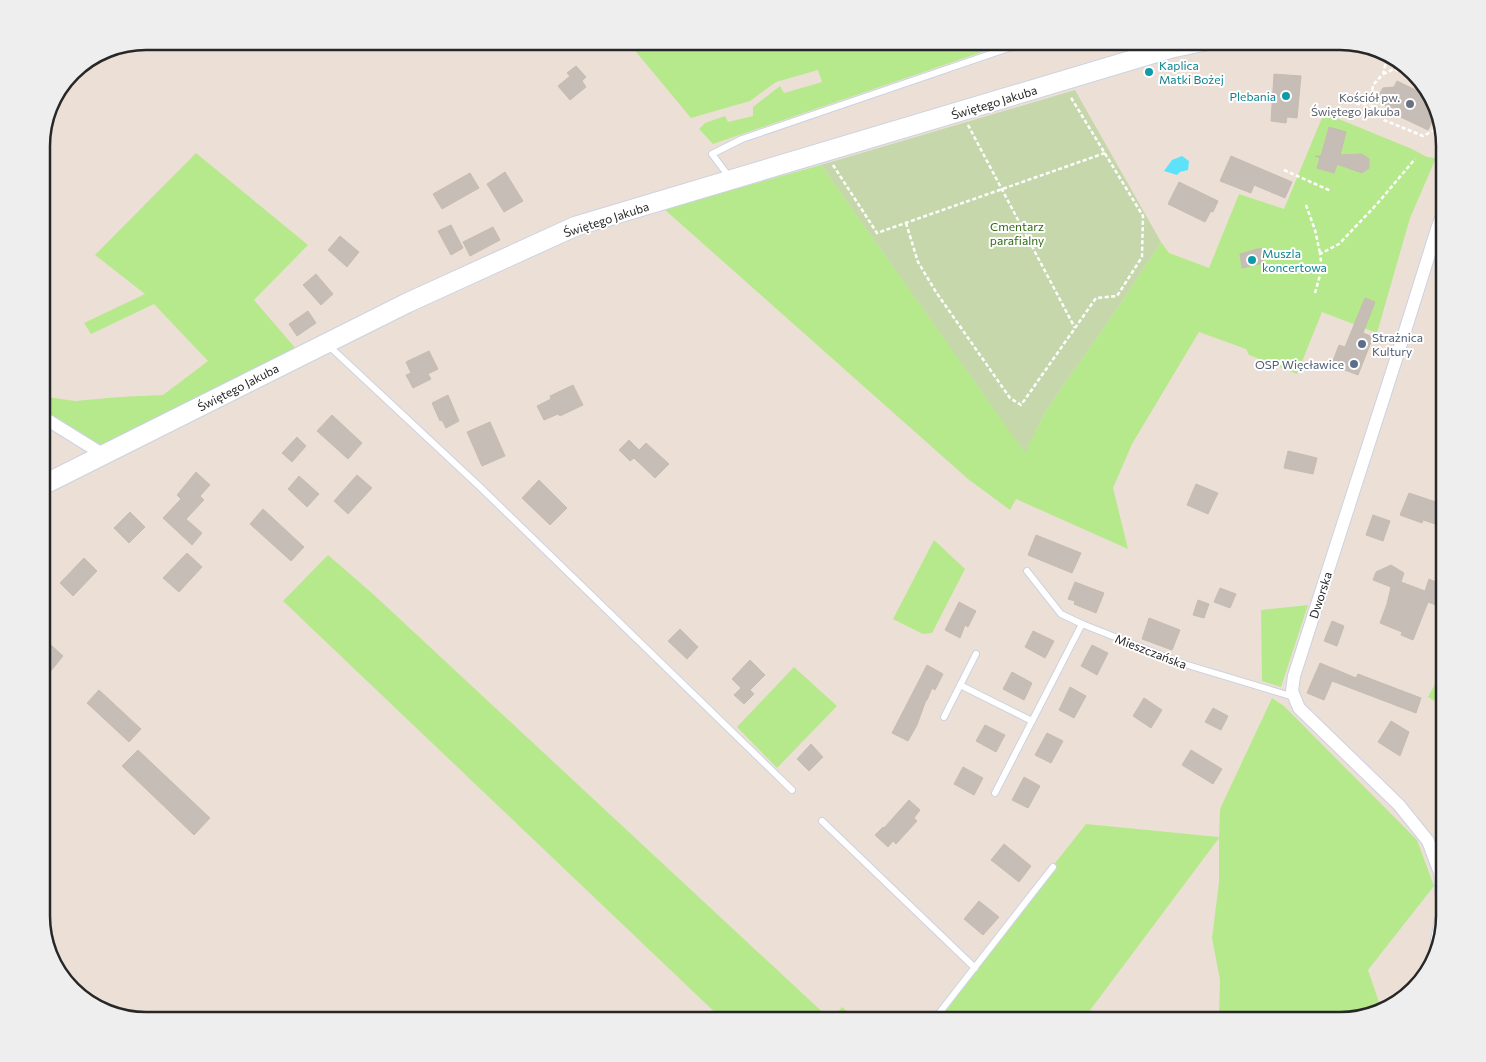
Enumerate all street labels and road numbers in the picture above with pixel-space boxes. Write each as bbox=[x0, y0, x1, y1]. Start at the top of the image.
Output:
street label: Świętego Jakuba bbox=[949, 82, 1039, 123]
street label: Świętego Jakuba bbox=[561, 199, 651, 240]
street label: Świętego Jakuba bbox=[195, 361, 281, 414]
street label: Dworska bbox=[1306, 570, 1334, 620]
street label: Mieszczańska bbox=[1113, 631, 1189, 671]

